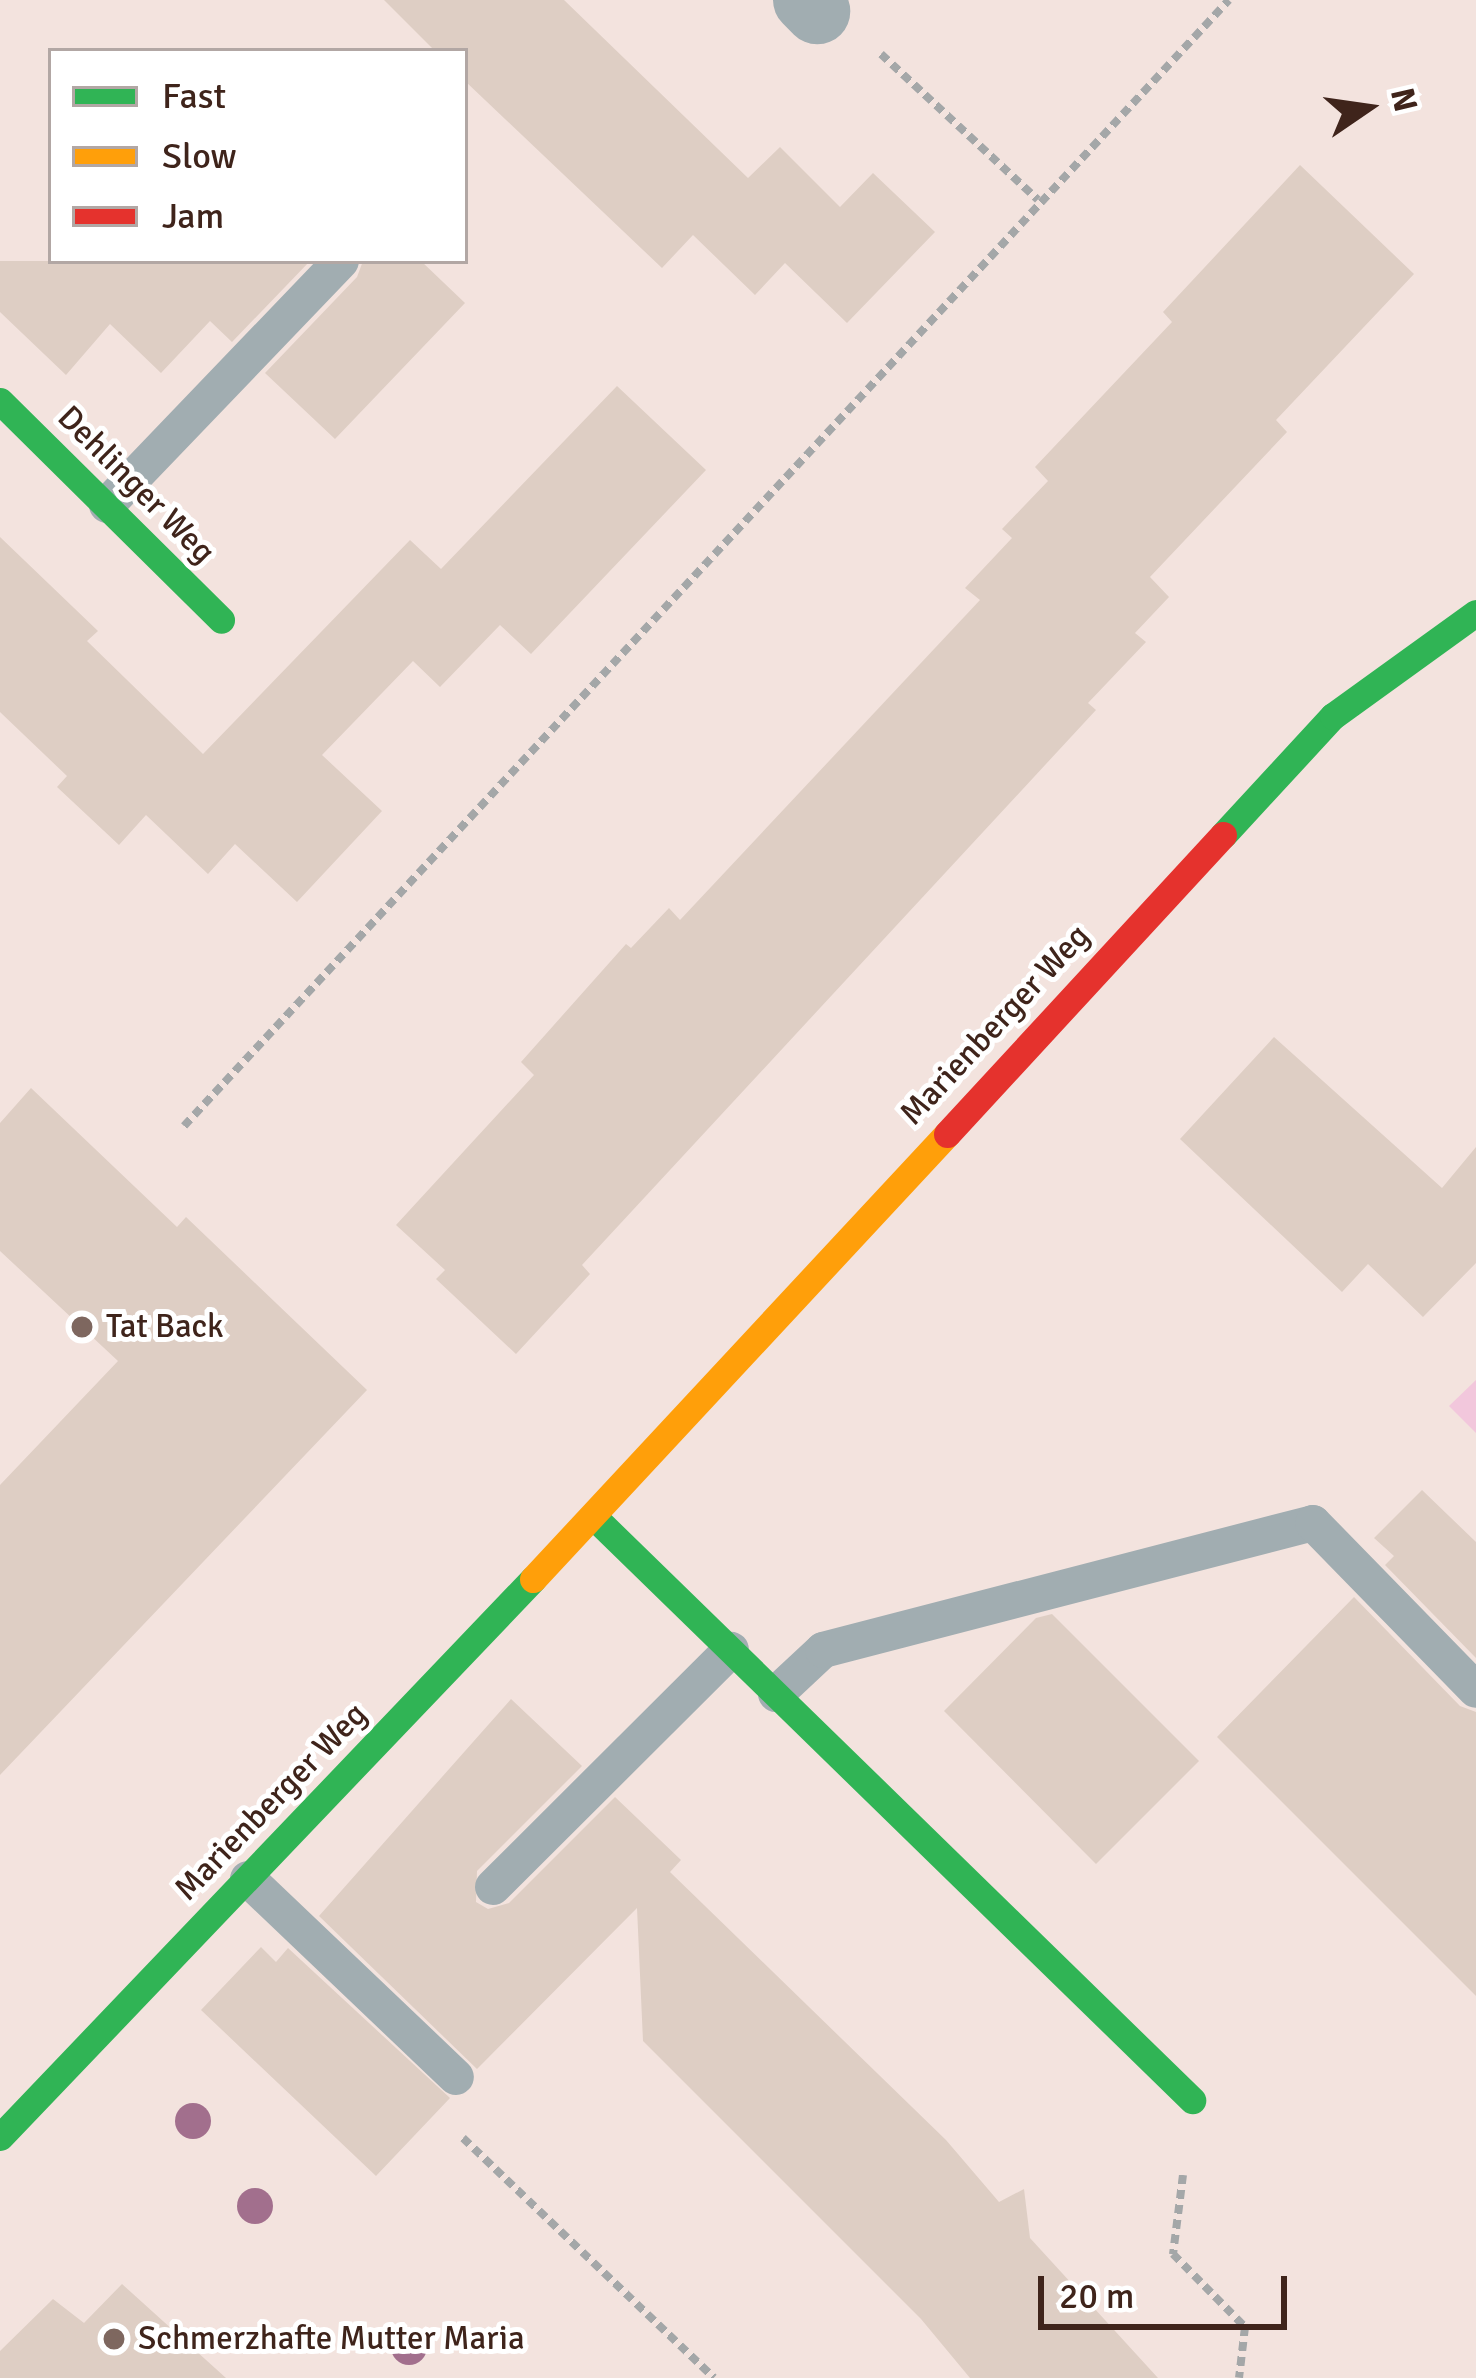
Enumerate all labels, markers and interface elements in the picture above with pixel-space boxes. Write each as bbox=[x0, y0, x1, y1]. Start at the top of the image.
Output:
legend bbox=[48, 48, 468, 264]
north arrow bbox=[1308, 48, 1428, 168]
text: Fast bbox=[162, 74, 226, 119]
text: N bbox=[1381, 84, 1426, 116]
text: Slow bbox=[162, 134, 237, 179]
text: Jam bbox=[162, 194, 224, 239]
street label: Dehlinger Weg bbox=[49, 398, 223, 572]
street label: Marienberger Weg bbox=[892, 917, 1098, 1133]
place label: Tat Back bbox=[106, 1307, 224, 1347]
marker: Tat Back bbox=[69, 1314, 95, 1340]
street label: Marienberger Weg bbox=[167, 1695, 375, 1909]
scale bar bbox=[1044, 2252, 1293, 2326]
text: 20 m bbox=[1059, 2274, 1135, 2319]
place label: Schmerzhafte Mutter Maria bbox=[138, 2319, 525, 2359]
marker: Schmerzhafte Mutter Maria bbox=[101, 2326, 127, 2352]

